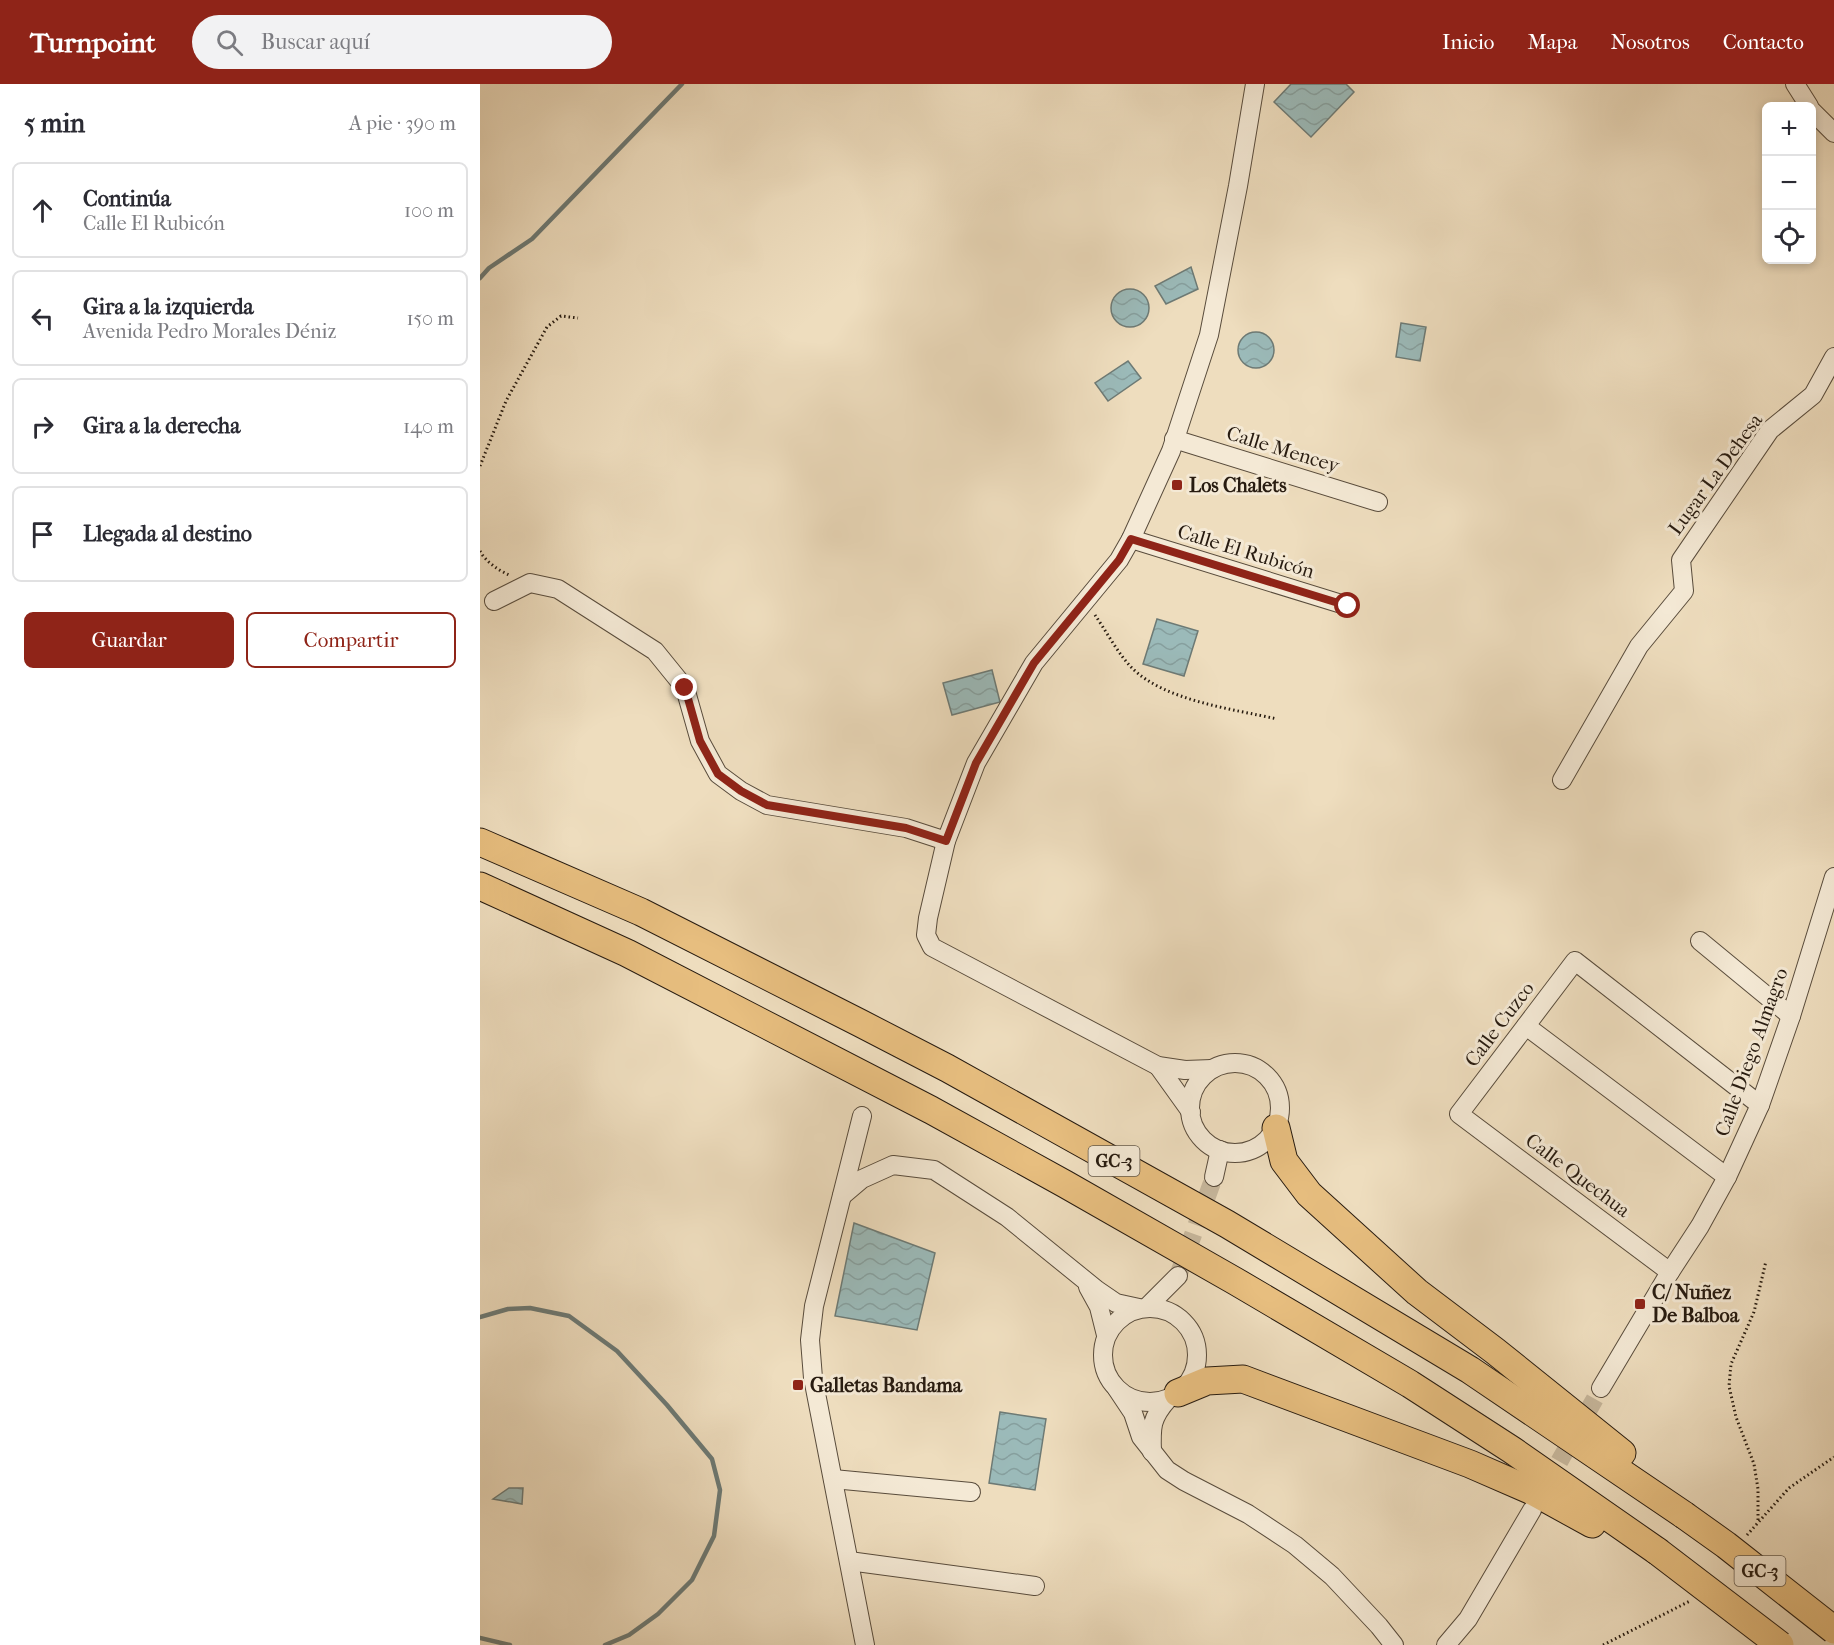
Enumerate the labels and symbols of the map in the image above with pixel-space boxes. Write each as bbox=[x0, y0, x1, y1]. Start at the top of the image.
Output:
street label: Lugar La Dehesa bbox=[1664, 408, 1768, 539]
street label: Calle Mencey bbox=[1224, 421, 1343, 478]
place label: Los Chalets bbox=[1189, 474, 1287, 497]
marker: Los Chalets bbox=[1170, 478, 1184, 492]
street label: Calle El Rubicón bbox=[1175, 520, 1317, 583]
route start bbox=[1334, 592, 1360, 618]
route end bbox=[671, 674, 697, 700]
street label: Calle Diego Almagro bbox=[1710, 965, 1793, 1140]
street label: Calle Cuzco bbox=[1460, 977, 1539, 1071]
street label: Calle Quechua bbox=[1521, 1129, 1635, 1223]
road number: GC-3 bbox=[1088, 1146, 1140, 1176]
place label: C/ Nuñez De Balboa bbox=[1652, 1281, 1740, 1327]
marker: C/ Nuñez De Balboa bbox=[1633, 1297, 1647, 1311]
place label: Galletas Bandama bbox=[810, 1374, 963, 1397]
marker: Galletas Bandama bbox=[791, 1378, 805, 1392]
road number: GC-3 bbox=[1734, 1556, 1786, 1586]

